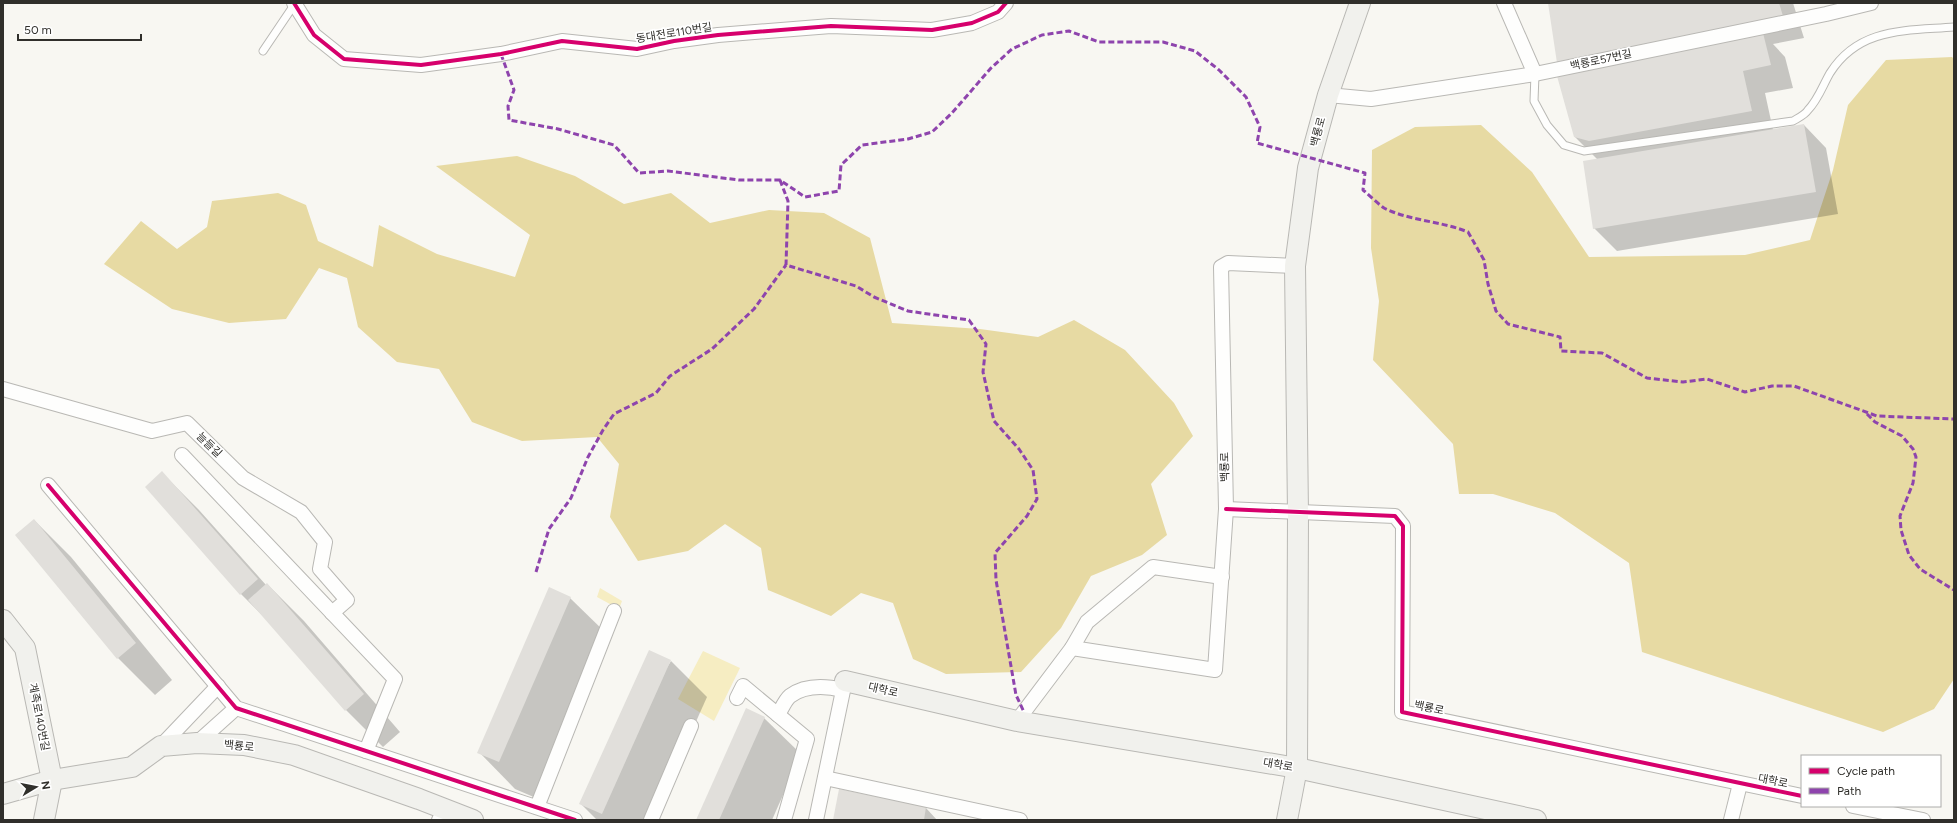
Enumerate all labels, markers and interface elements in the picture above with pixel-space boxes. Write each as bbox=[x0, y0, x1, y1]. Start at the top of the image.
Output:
scale bar bbox=[18, 16, 141, 42]
street label: 동대전로110번길 bbox=[635, 21, 713, 45]
text: 50 m bbox=[24, 23, 52, 37]
street label: 백룡로57번길 bbox=[1569, 47, 1633, 73]
street label: 백룡로 bbox=[1308, 116, 1328, 148]
street label: 늘들길 bbox=[194, 430, 224, 460]
street label: 백룡로 bbox=[1218, 452, 1232, 482]
street label: 대학로 bbox=[867, 680, 899, 700]
street label: 계족로140번길 bbox=[26, 682, 52, 752]
street label: 백룡로 bbox=[1413, 698, 1445, 718]
street label: 백룡로 bbox=[223, 738, 255, 754]
legend bbox=[1801, 755, 1941, 807]
street label: 대학로 bbox=[1262, 756, 1294, 774]
text: Cycle path bbox=[1837, 764, 1895, 778]
north arrow bbox=[16, 767, 56, 807]
street label: 대학로 bbox=[1757, 772, 1789, 790]
text: N bbox=[38, 780, 52, 791]
text: Path bbox=[1837, 784, 1861, 798]

